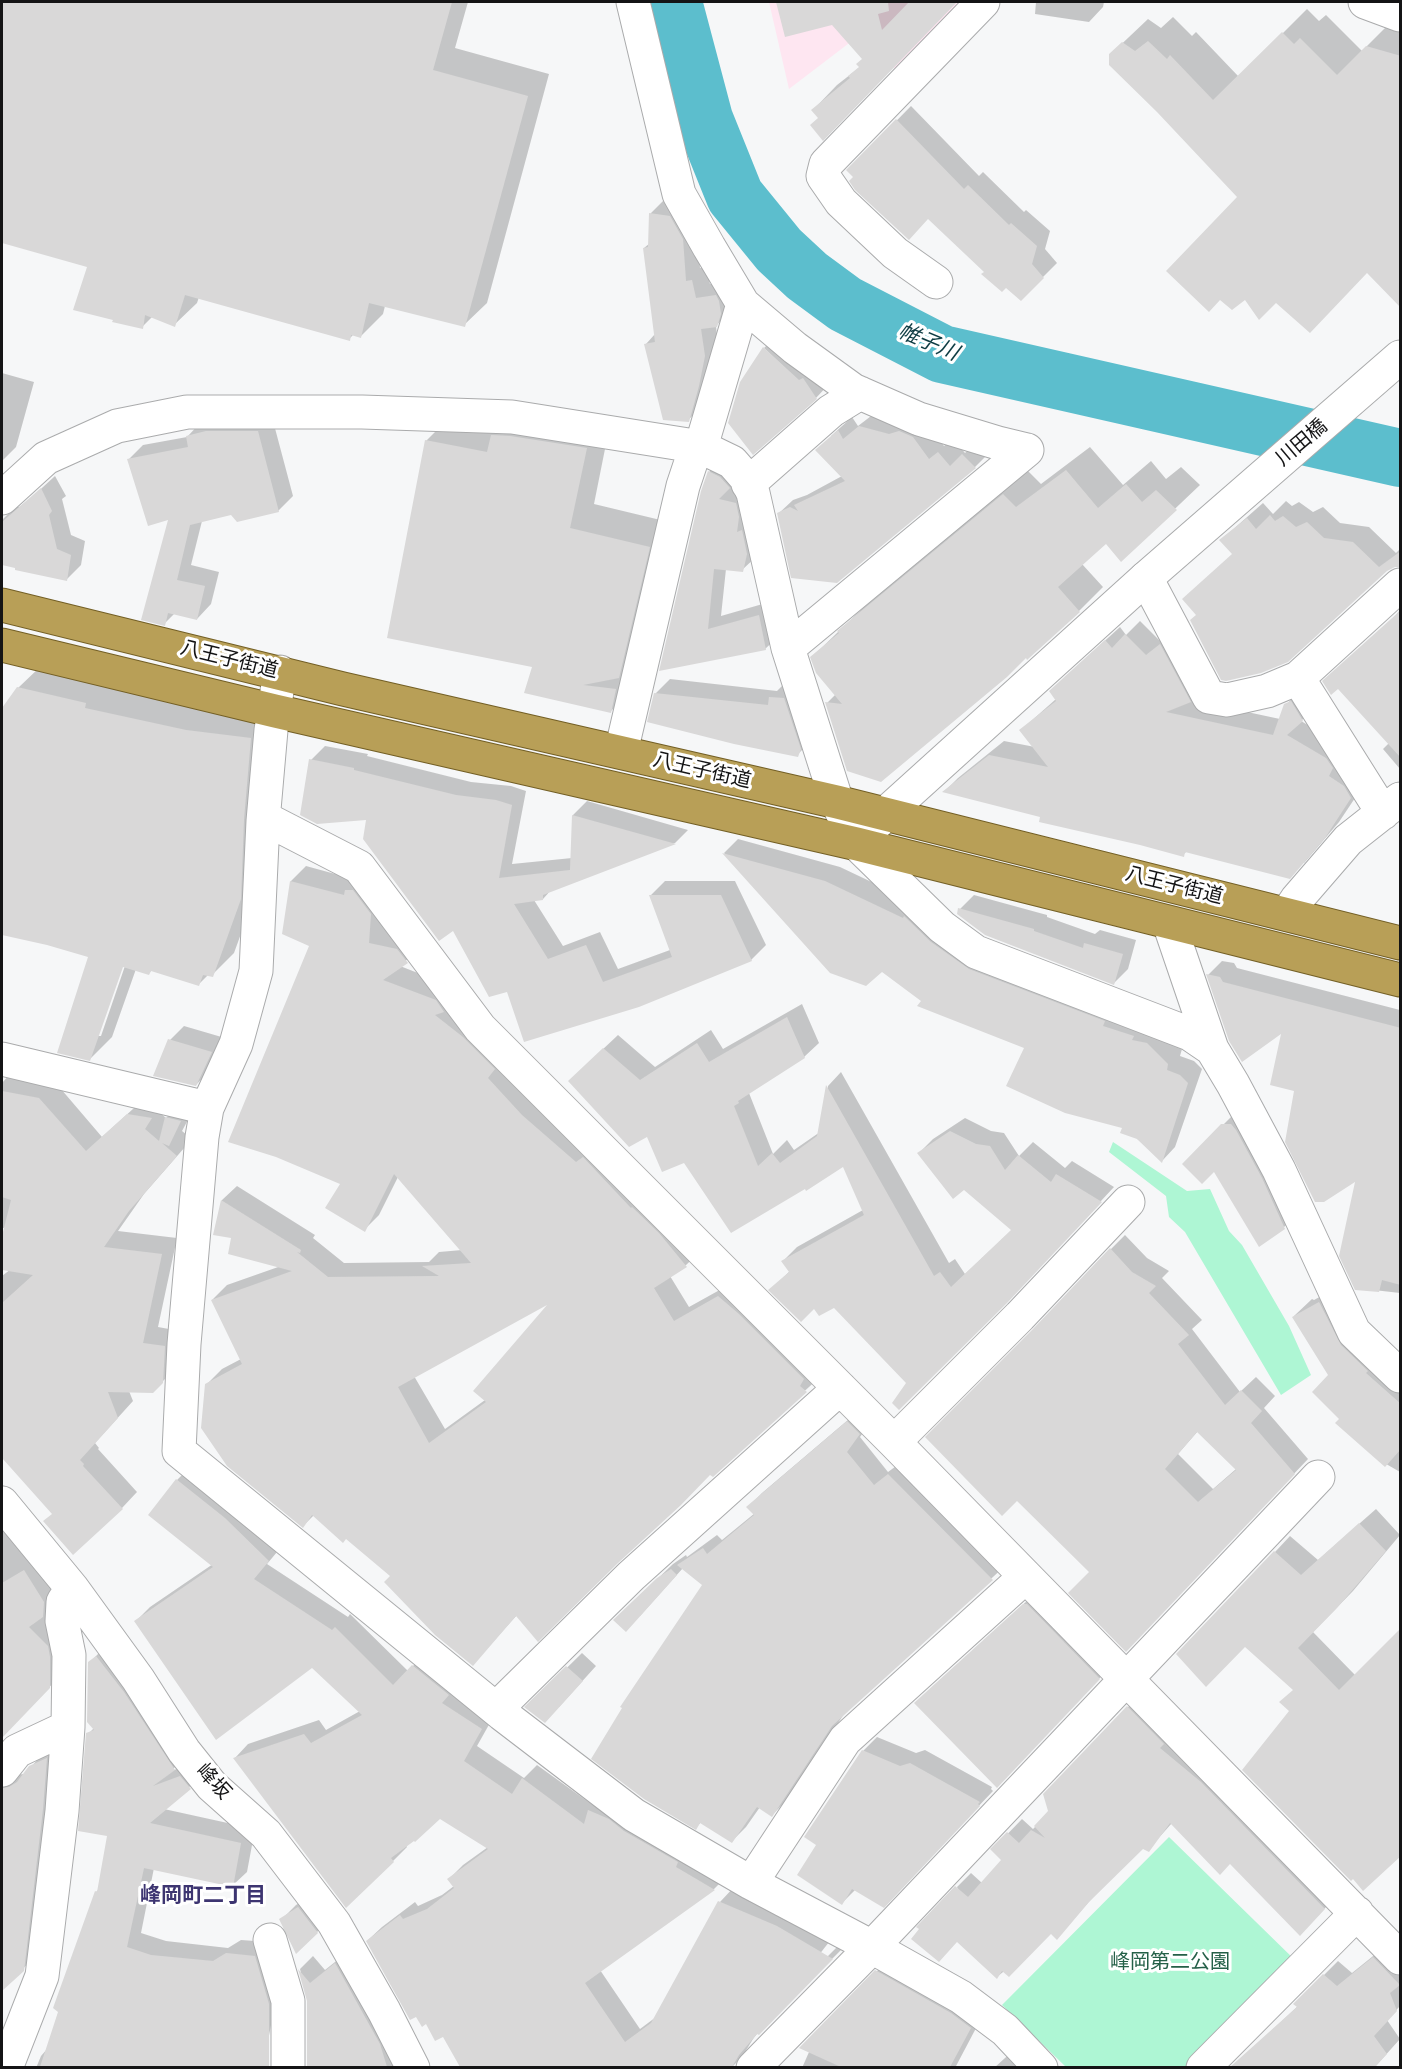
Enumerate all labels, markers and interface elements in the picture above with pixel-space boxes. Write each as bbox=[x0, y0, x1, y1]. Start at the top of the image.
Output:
water label: 帷子川 bbox=[894, 319, 962, 367]
street label: 川田橋 bbox=[1271, 415, 1333, 471]
street label: 八王子街道 bbox=[178, 636, 280, 684]
street label: 八王子街道 bbox=[651, 748, 753, 794]
street label: 八王子街道 bbox=[1123, 862, 1225, 910]
street label: 峰坂 bbox=[191, 1759, 235, 1805]
district label: 峰岡町二丁目 bbox=[140, 1883, 266, 1909]
park label: 峰岡第二公園 bbox=[1110, 1951, 1230, 1975]

